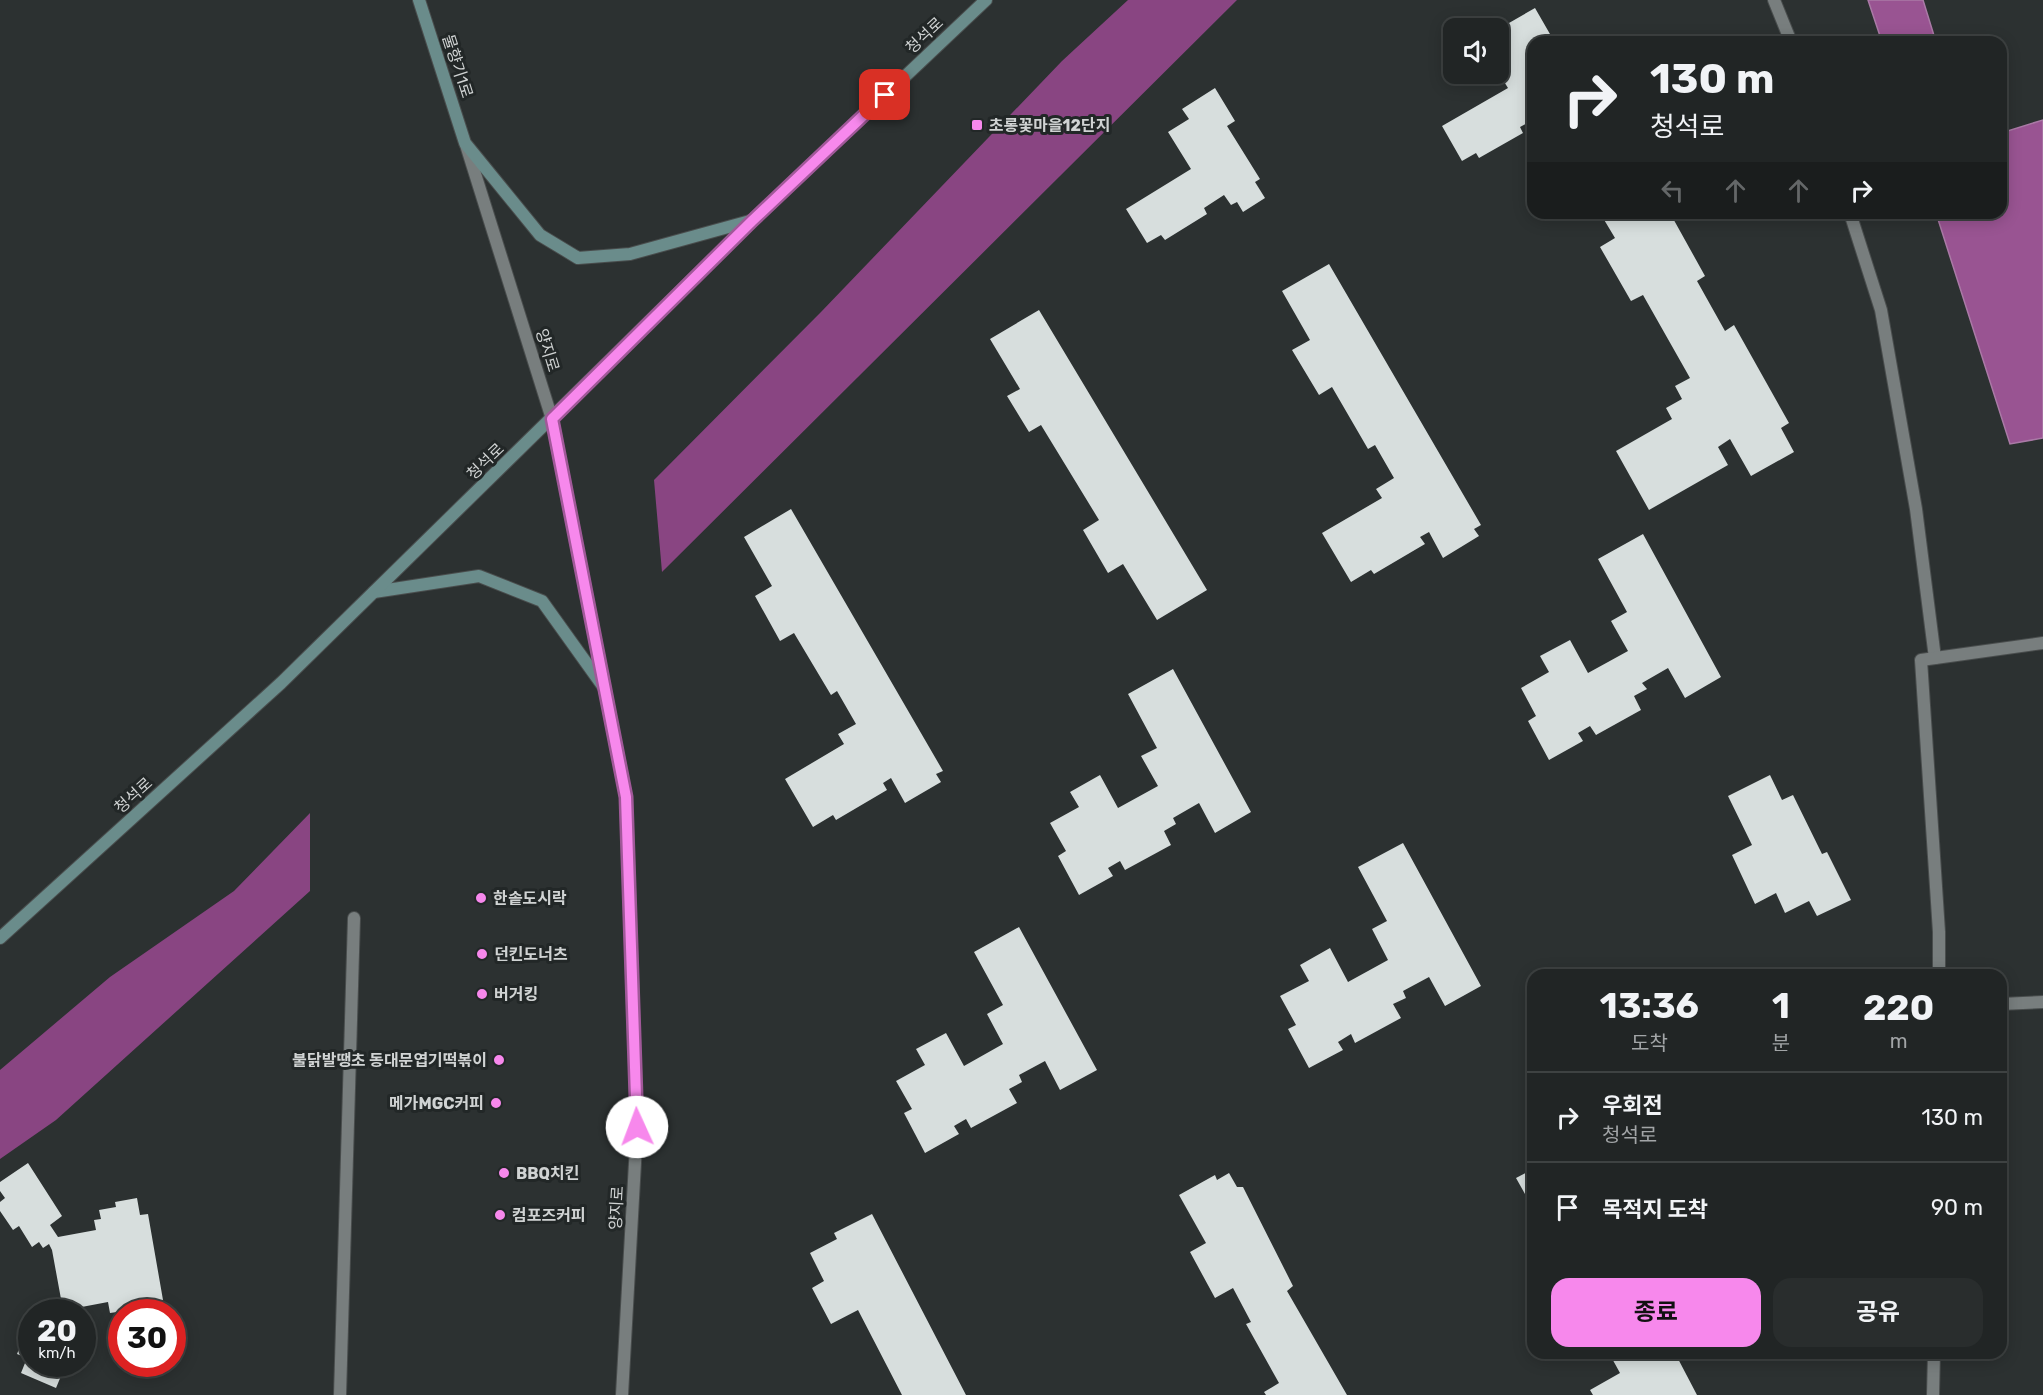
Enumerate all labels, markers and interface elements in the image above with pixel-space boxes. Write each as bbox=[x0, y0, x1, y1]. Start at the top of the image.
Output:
street label: 청석로 bbox=[902, 13, 947, 57]
map controls bbox=[1443, 18, 1509, 84]
button: sound bbox=[1443, 18, 1509, 84]
street label: 물향기1로 bbox=[438, 32, 477, 101]
text: 130 m bbox=[1650, 54, 1775, 104]
icon: right bbox=[1551, 60, 1629, 138]
pin bbox=[859, 69, 910, 120]
icon: arrive bbox=[868, 78, 901, 111]
text: 청석로 bbox=[1650, 111, 1725, 143]
place label: 초롱꽃마을12단지 bbox=[989, 116, 1110, 135]
marker: 초롱꽃마을12단지 bbox=[970, 118, 984, 132]
icon: left bbox=[1656, 174, 1689, 207]
icon: ahead bbox=[1719, 174, 1752, 207]
icon: ahead bbox=[1782, 174, 1815, 207]
icon: right bbox=[1845, 174, 1878, 207]
street label: 양지로 bbox=[532, 326, 563, 374]
street label: 청석로 bbox=[463, 439, 508, 484]
street label: 청석로 bbox=[111, 773, 156, 817]
place label: 한솥도시락 bbox=[493, 889, 567, 908]
marker: 한솥도시락 bbox=[474, 891, 488, 905]
place label: 던킨도너츠 bbox=[494, 945, 568, 964]
marker: 던킨도너츠 bbox=[475, 947, 489, 961]
text: 13:36 bbox=[1600, 984, 1699, 1027]
text: 1 bbox=[1772, 984, 1790, 1027]
place label: 버거킹 bbox=[494, 985, 538, 1004]
text: 220 bbox=[1863, 986, 1934, 1029]
marker: 버거킹 bbox=[475, 987, 489, 1001]
text: m bbox=[1890, 1029, 1907, 1053]
text: 도착 bbox=[1631, 1031, 1668, 1055]
text: 분 bbox=[1772, 1031, 1790, 1055]
place label: 불닭발땡초 동대문엽기떡볶이 bbox=[292, 1051, 487, 1070]
marker: 불닭발땡초 동대문엽기떡볶이 bbox=[492, 1053, 506, 1067]
text: 우회전 bbox=[1602, 1092, 1663, 1119]
place label: 메가MGC커피 bbox=[389, 1094, 484, 1113]
position arrow bbox=[605, 1095, 669, 1159]
marker: 메가MGC커피 bbox=[489, 1096, 503, 1110]
icon: right bbox=[1551, 1101, 1584, 1134]
text: 130 m bbox=[1921, 1104, 1983, 1131]
text: 청석로 bbox=[1602, 1123, 1657, 1147]
place label: BBQ치킨 bbox=[516, 1164, 579, 1183]
marker: BBQ치킨 bbox=[497, 1166, 511, 1180]
street label: 양지로 bbox=[606, 1185, 627, 1231]
icon: arrive bbox=[1551, 1191, 1584, 1224]
text: 90 m bbox=[1931, 1194, 1983, 1221]
text: 목적지 도착 bbox=[1602, 1196, 1708, 1223]
place label: 컴포즈커피 bbox=[512, 1206, 586, 1225]
marker: 컴포즈커피 bbox=[493, 1208, 507, 1222]
button: 종료 bbox=[1551, 1278, 1761, 1347]
button: 공유 bbox=[1773, 1278, 1983, 1347]
speed limit sign: 30 bbox=[108, 1299, 186, 1377]
text: 20 bbox=[37, 1313, 77, 1349]
text: km/h bbox=[38, 1344, 76, 1362]

